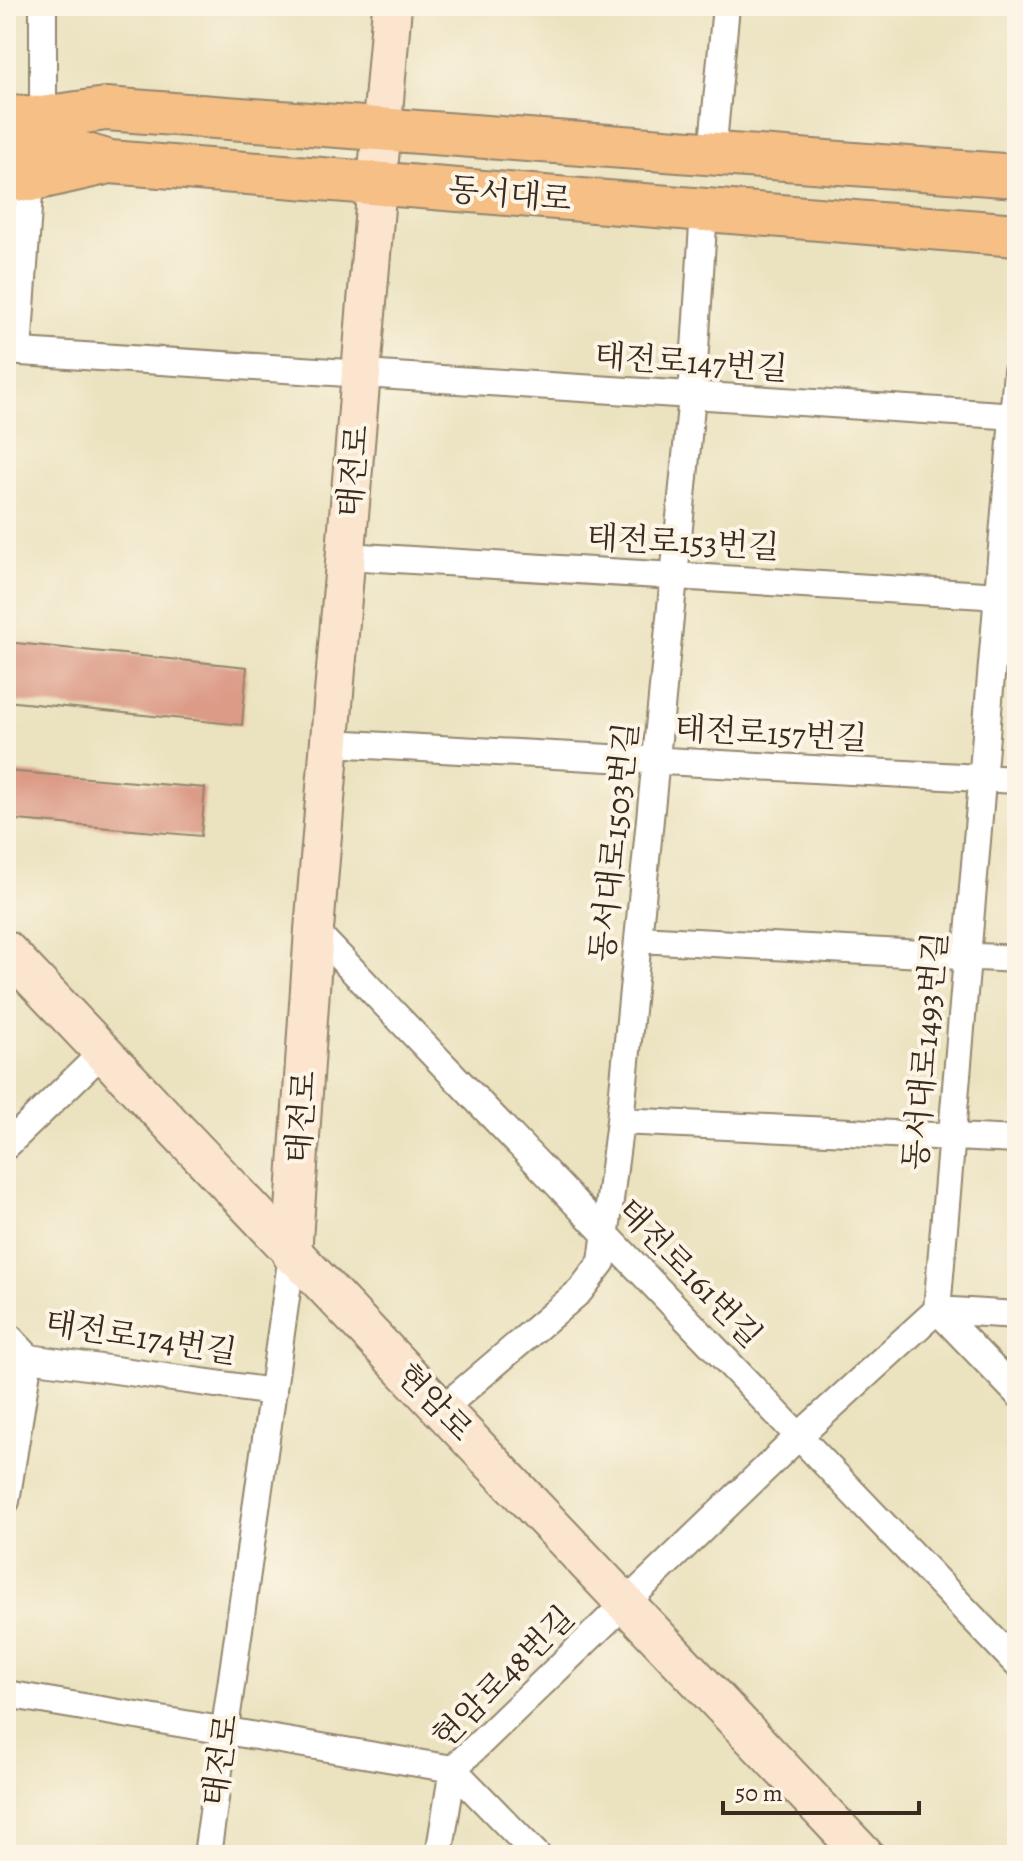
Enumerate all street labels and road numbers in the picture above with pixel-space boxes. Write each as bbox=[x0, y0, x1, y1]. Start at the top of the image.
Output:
street label: 동서대로 bbox=[446, 167, 574, 221]
street label: 태전로147번길 bbox=[593, 333, 789, 391]
street label: 태전로 bbox=[327, 423, 379, 519]
street label: 태전로153번길 bbox=[586, 515, 780, 569]
street label: 태전로157번길 bbox=[674, 706, 868, 760]
street label: 동서대로1503번길 bbox=[580, 720, 648, 964]
street label: 동서대로1493번길 bbox=[893, 930, 957, 1172]
street label: 태전로 bbox=[276, 1069, 326, 1165]
street label: 태전로161번길 bbox=[608, 1189, 772, 1357]
street label: 태전로174번길 bbox=[42, 1300, 240, 1374]
street label: 현암로 bbox=[387, 1353, 483, 1451]
street label: 현암로48번길 bbox=[422, 1596, 584, 1758]
street label: 태전로 bbox=[192, 1711, 248, 1809]

